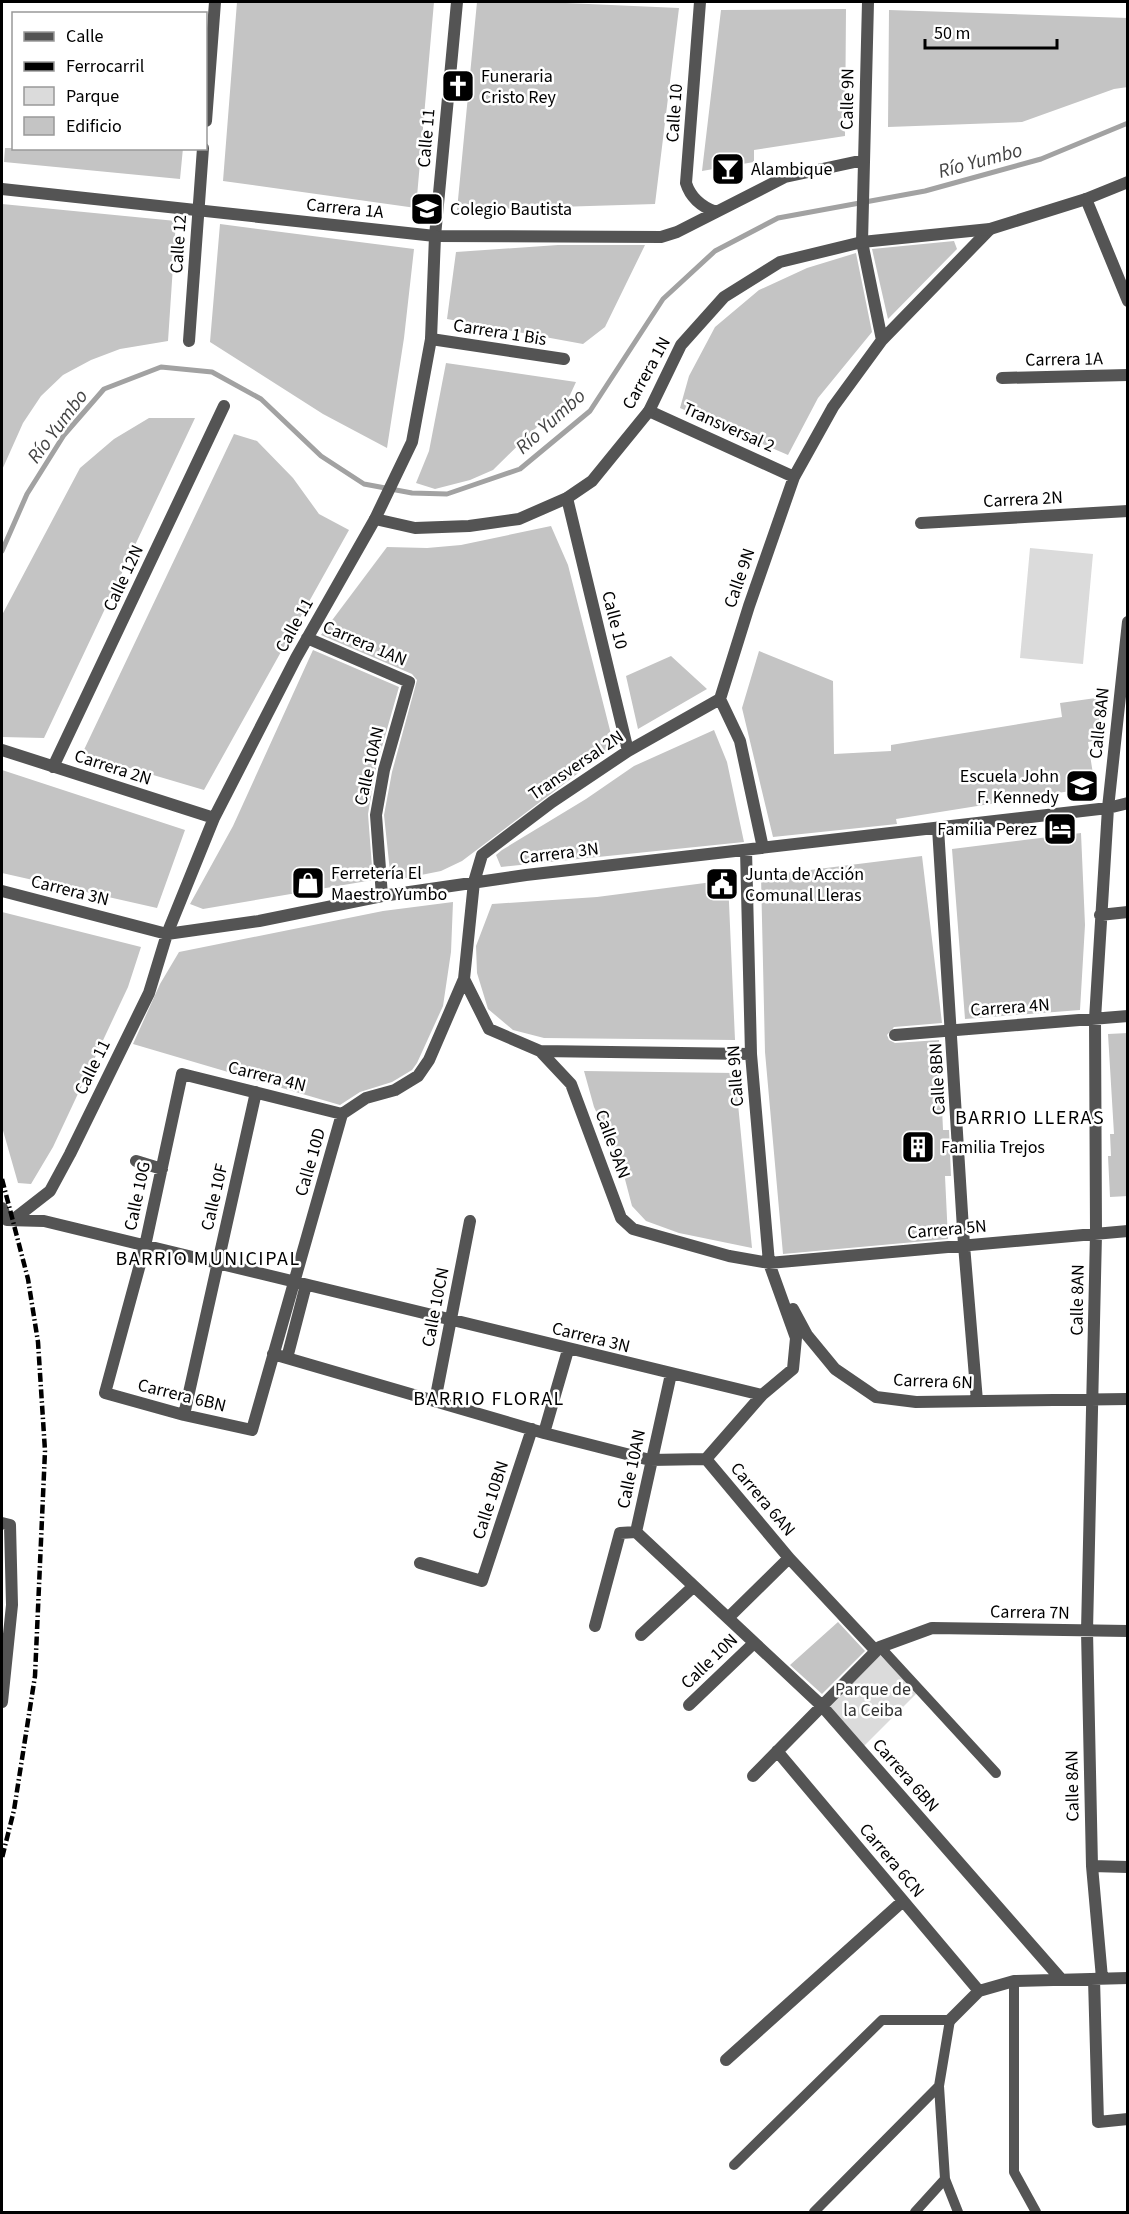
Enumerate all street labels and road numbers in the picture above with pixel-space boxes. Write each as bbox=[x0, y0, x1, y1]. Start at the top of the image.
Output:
street label: Calle 9N bbox=[834, 68, 861, 130]
street label: Calle 10 bbox=[660, 83, 689, 143]
street label: Calle 11 bbox=[411, 108, 442, 168]
street label: Carrera 1A bbox=[305, 192, 385, 225]
street label: Calle 12 bbox=[164, 214, 193, 274]
street label: Carrera 1 Bis bbox=[451, 313, 548, 352]
street label: Carrera 1N bbox=[616, 332, 677, 414]
street label: Carrera 1A bbox=[1025, 346, 1103, 373]
street label: Transversal 2 bbox=[679, 396, 779, 459]
street label: Carrera 2N bbox=[983, 485, 1063, 514]
street label: Calle 12N bbox=[97, 541, 150, 615]
street label: Calle 9N bbox=[718, 545, 761, 611]
street label: Calle 10 bbox=[595, 588, 634, 652]
street label: Calle 11 bbox=[269, 593, 320, 657]
street label: Carrera 1AN bbox=[319, 614, 411, 672]
street label: Calle 8AN bbox=[1083, 686, 1116, 760]
street label: Calle 10AN bbox=[348, 724, 391, 808]
street label: Transversal 2N bbox=[524, 724, 629, 807]
street label: Carrera 2N bbox=[71, 743, 155, 792]
street label: Carrera 3N bbox=[518, 836, 600, 871]
street label: Carrera 3N bbox=[28, 869, 112, 912]
street label: Carrera 4N bbox=[969, 992, 1051, 1023]
street label: Calle 11 bbox=[68, 1035, 117, 1099]
street label: Calle 8BN bbox=[923, 1042, 952, 1116]
street label: Calle 9N bbox=[721, 1044, 750, 1108]
street label: Carrera 4N bbox=[225, 1055, 309, 1098]
street label: Calle 9AN bbox=[589, 1106, 636, 1182]
street label: Calle 10D bbox=[289, 1125, 332, 1199]
street label: Calle 10G bbox=[118, 1159, 157, 1233]
street label: Calle 10F bbox=[195, 1161, 234, 1233]
street label: Carrera 5N bbox=[906, 1214, 988, 1245]
street label: Calle 8AN bbox=[1064, 1264, 1091, 1336]
street label: Calle 10CN bbox=[416, 1265, 455, 1349]
street label: Carrera 3N bbox=[549, 1316, 633, 1359]
street label: Carrera 6N bbox=[893, 1368, 973, 1395]
street label: Carrera 6BN bbox=[135, 1372, 229, 1419]
street label: Calle 10AN bbox=[611, 1427, 652, 1511]
street label: Carrera 6AN bbox=[724, 1457, 801, 1542]
street label: Calle 10BN bbox=[466, 1458, 515, 1543]
street label: Carrera 7N bbox=[990, 1599, 1070, 1626]
street label: Calle 10N bbox=[675, 1628, 743, 1695]
street label: Carrera 6BN bbox=[867, 1733, 945, 1818]
street label: Calle 8AN bbox=[1059, 1750, 1086, 1822]
street label: Carrera 6CN bbox=[853, 1818, 930, 1903]

